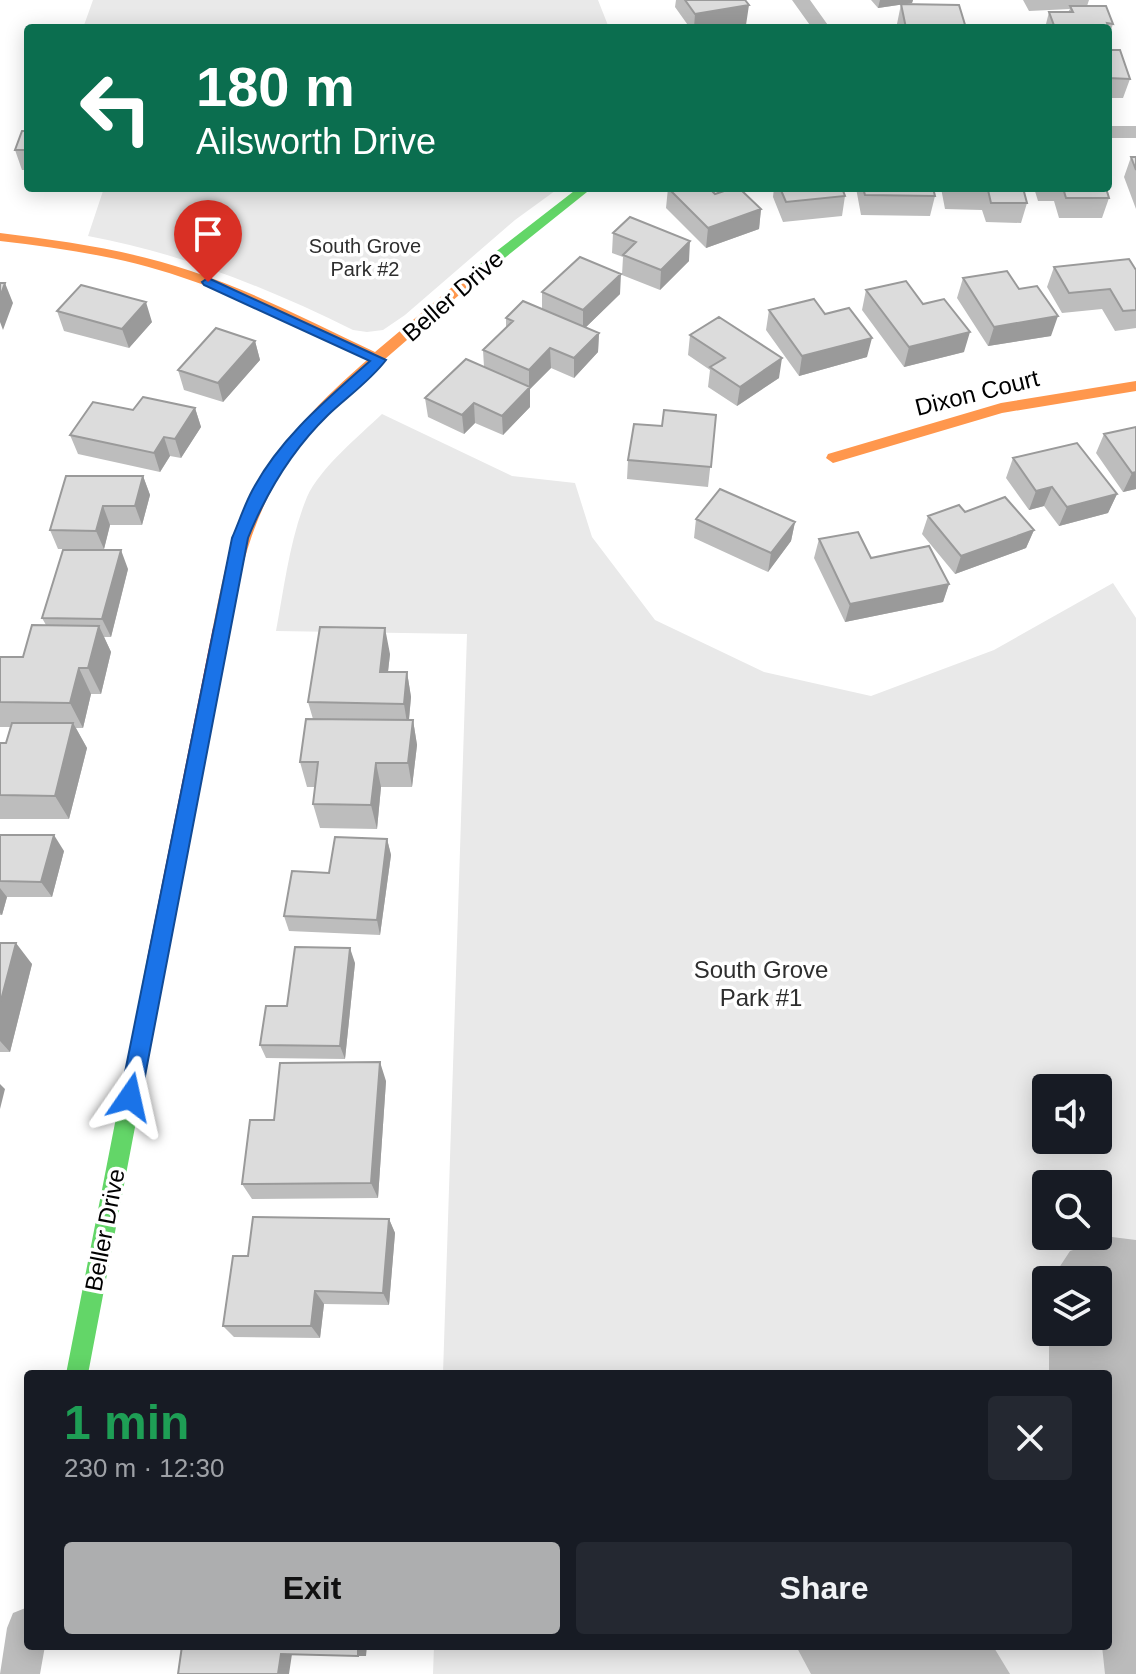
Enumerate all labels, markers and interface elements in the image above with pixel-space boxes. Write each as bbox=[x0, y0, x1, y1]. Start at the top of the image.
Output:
text: 180 m bbox=[196, 55, 355, 118]
icon: left bbox=[64, 56, 168, 160]
text: Ailsworth Drive bbox=[196, 121, 436, 162]
pin bbox=[174, 200, 242, 282]
icon: arrive bbox=[186, 212, 230, 256]
park label: South Grove Park #2 bbox=[309, 235, 421, 280]
street label: Beller Drive bbox=[397, 245, 508, 346]
street label: Dixon Court bbox=[912, 364, 1042, 421]
park label: South Grove Park #1 bbox=[694, 956, 828, 1011]
position arrow bbox=[88, 1055, 172, 1139]
map controls bbox=[1032, 1074, 1112, 1346]
button: sound bbox=[1032, 1074, 1112, 1154]
street label: Beller Drive bbox=[79, 1166, 130, 1293]
button: search bbox=[1032, 1170, 1112, 1250]
button: layers bbox=[1032, 1266, 1112, 1346]
text: 1 min bbox=[64, 1396, 189, 1449]
button: close bbox=[988, 1396, 1072, 1480]
text: 230 m · 12:30 bbox=[64, 1453, 224, 1483]
button: Exit bbox=[64, 1542, 560, 1634]
button: Share bbox=[576, 1542, 1072, 1634]

